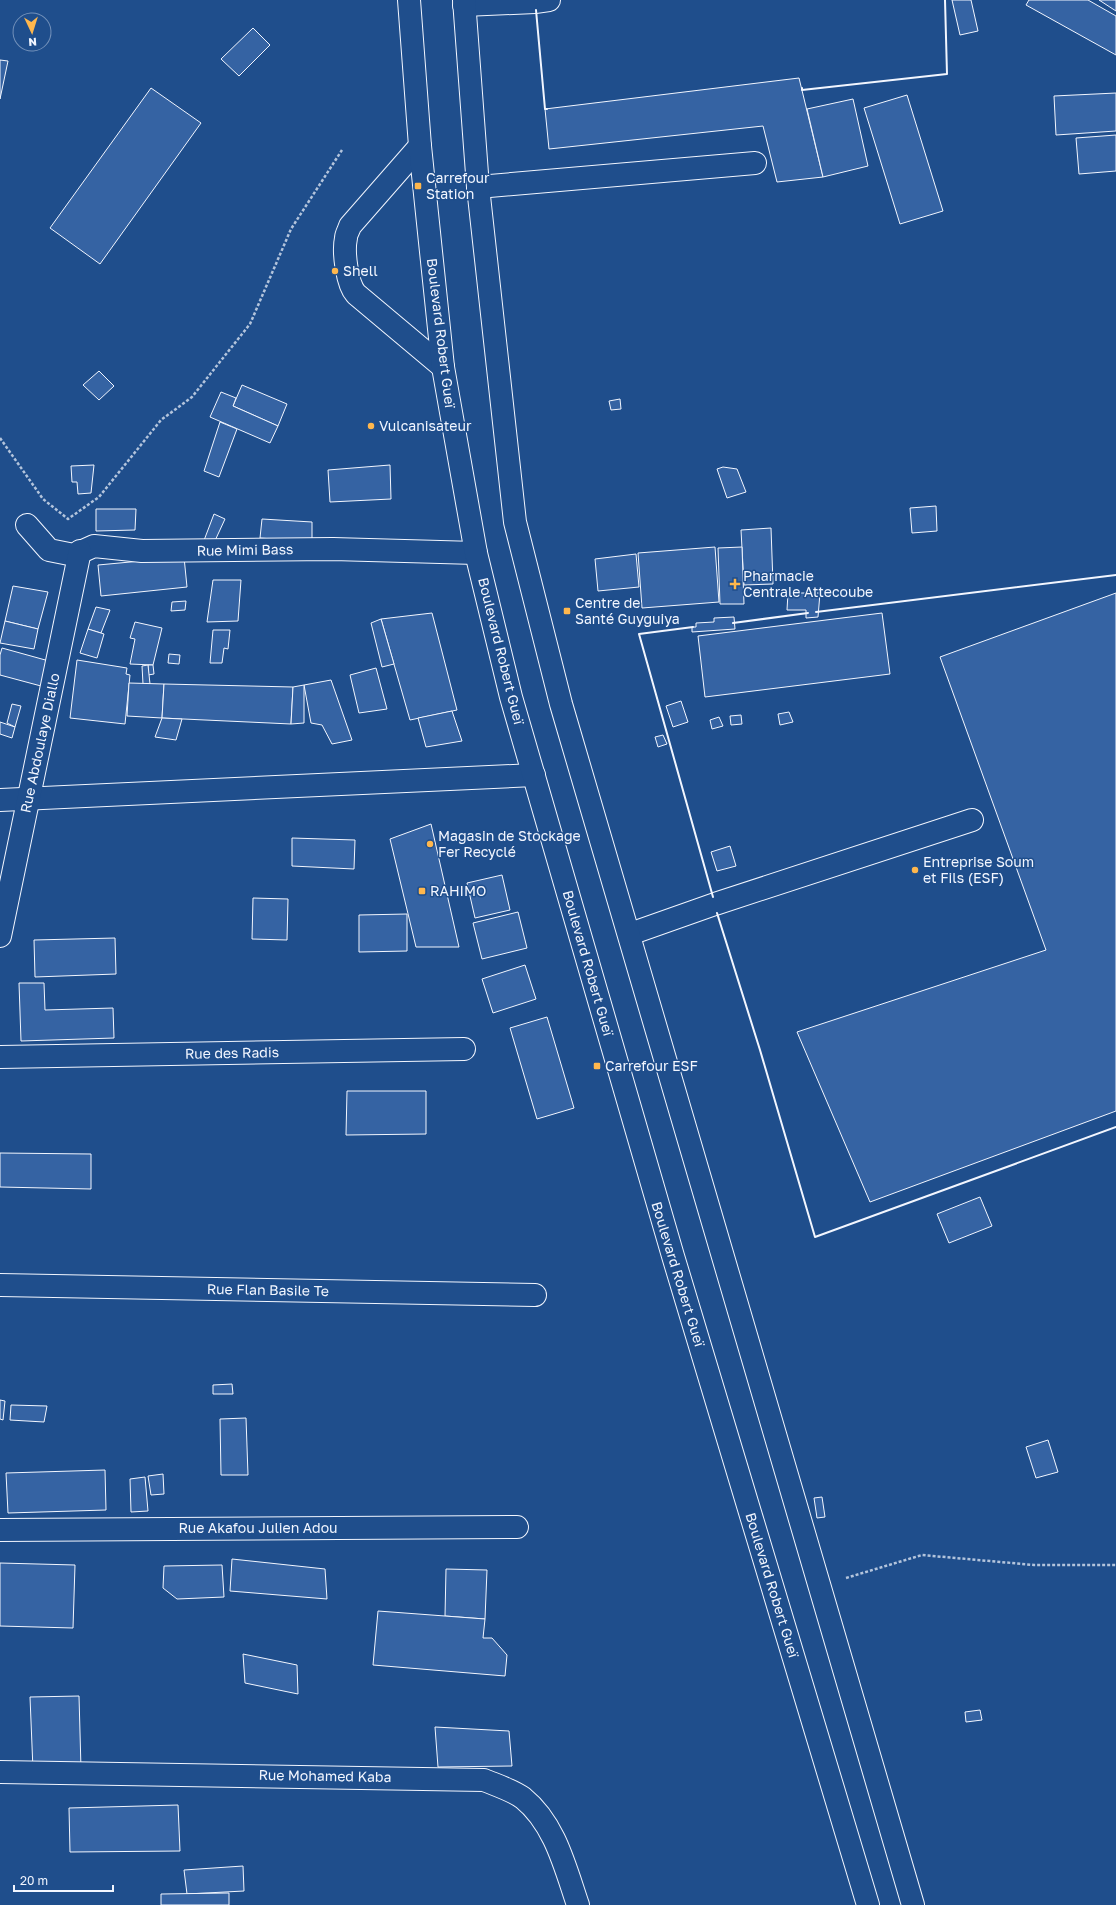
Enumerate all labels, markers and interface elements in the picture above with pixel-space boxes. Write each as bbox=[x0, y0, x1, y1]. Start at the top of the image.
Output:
north arrow bbox=[12, 12, 52, 52]
text: N bbox=[28, 36, 37, 49]
place label: Carrefour Station bbox=[426, 169, 490, 202]
marker: Carrefour Station bbox=[413, 181, 423, 191]
street label: Boulevard Robert Gueï bbox=[424, 257, 459, 410]
place label: Shell bbox=[343, 262, 378, 279]
marker: Shell bbox=[330, 266, 340, 276]
place label: Vulcanisateur bbox=[379, 417, 472, 434]
marker: Vulcanisateur bbox=[366, 421, 376, 431]
street label: Rue Mimi Bass bbox=[196, 540, 294, 559]
place label: Pharmacie Centrale Attecoube bbox=[743, 567, 873, 600]
street label: Boulevard Robert Gueï bbox=[475, 576, 528, 727]
marker: Pharmacie Centrale Attecoube bbox=[730, 579, 740, 589]
place label: Centre de Santé Guyguiya bbox=[575, 594, 680, 627]
marker: Centre de Santé Guyguiya bbox=[562, 606, 572, 616]
street label: Rue Abdoulaye Diallo bbox=[16, 671, 63, 814]
place label: Magasin de Stockage Fer Recyclé bbox=[438, 827, 581, 860]
marker: Magasin de Stockage Fer Recyclé bbox=[425, 839, 435, 849]
place label: Entreprise Soum et Fils (ESF) bbox=[923, 853, 1034, 886]
marker: Entreprise Soum et Fils (ESF) bbox=[910, 865, 920, 875]
place label: RAHIMO bbox=[430, 882, 486, 899]
marker: RAHIMO bbox=[417, 886, 427, 896]
street label: Boulevard Robert Gueï bbox=[560, 888, 618, 1039]
street label: Rue des Radis bbox=[185, 1043, 279, 1062]
place label: Carrefour ESF bbox=[605, 1057, 698, 1074]
marker: Carrefour ESF bbox=[592, 1061, 602, 1071]
street label: Boulevard Robert Gueï bbox=[648, 1199, 709, 1350]
street label: Rue Flan Basile Te bbox=[207, 1280, 329, 1299]
street label: Boulevard Robert Gueï bbox=[742, 1510, 803, 1661]
street label: Rue Akafou Julien Adou bbox=[178, 1519, 338, 1536]
street label: Rue Mohamed Kaba bbox=[258, 1766, 392, 1785]
scale bar bbox=[14, 1867, 113, 1893]
text: 20 m bbox=[20, 1873, 48, 1888]

